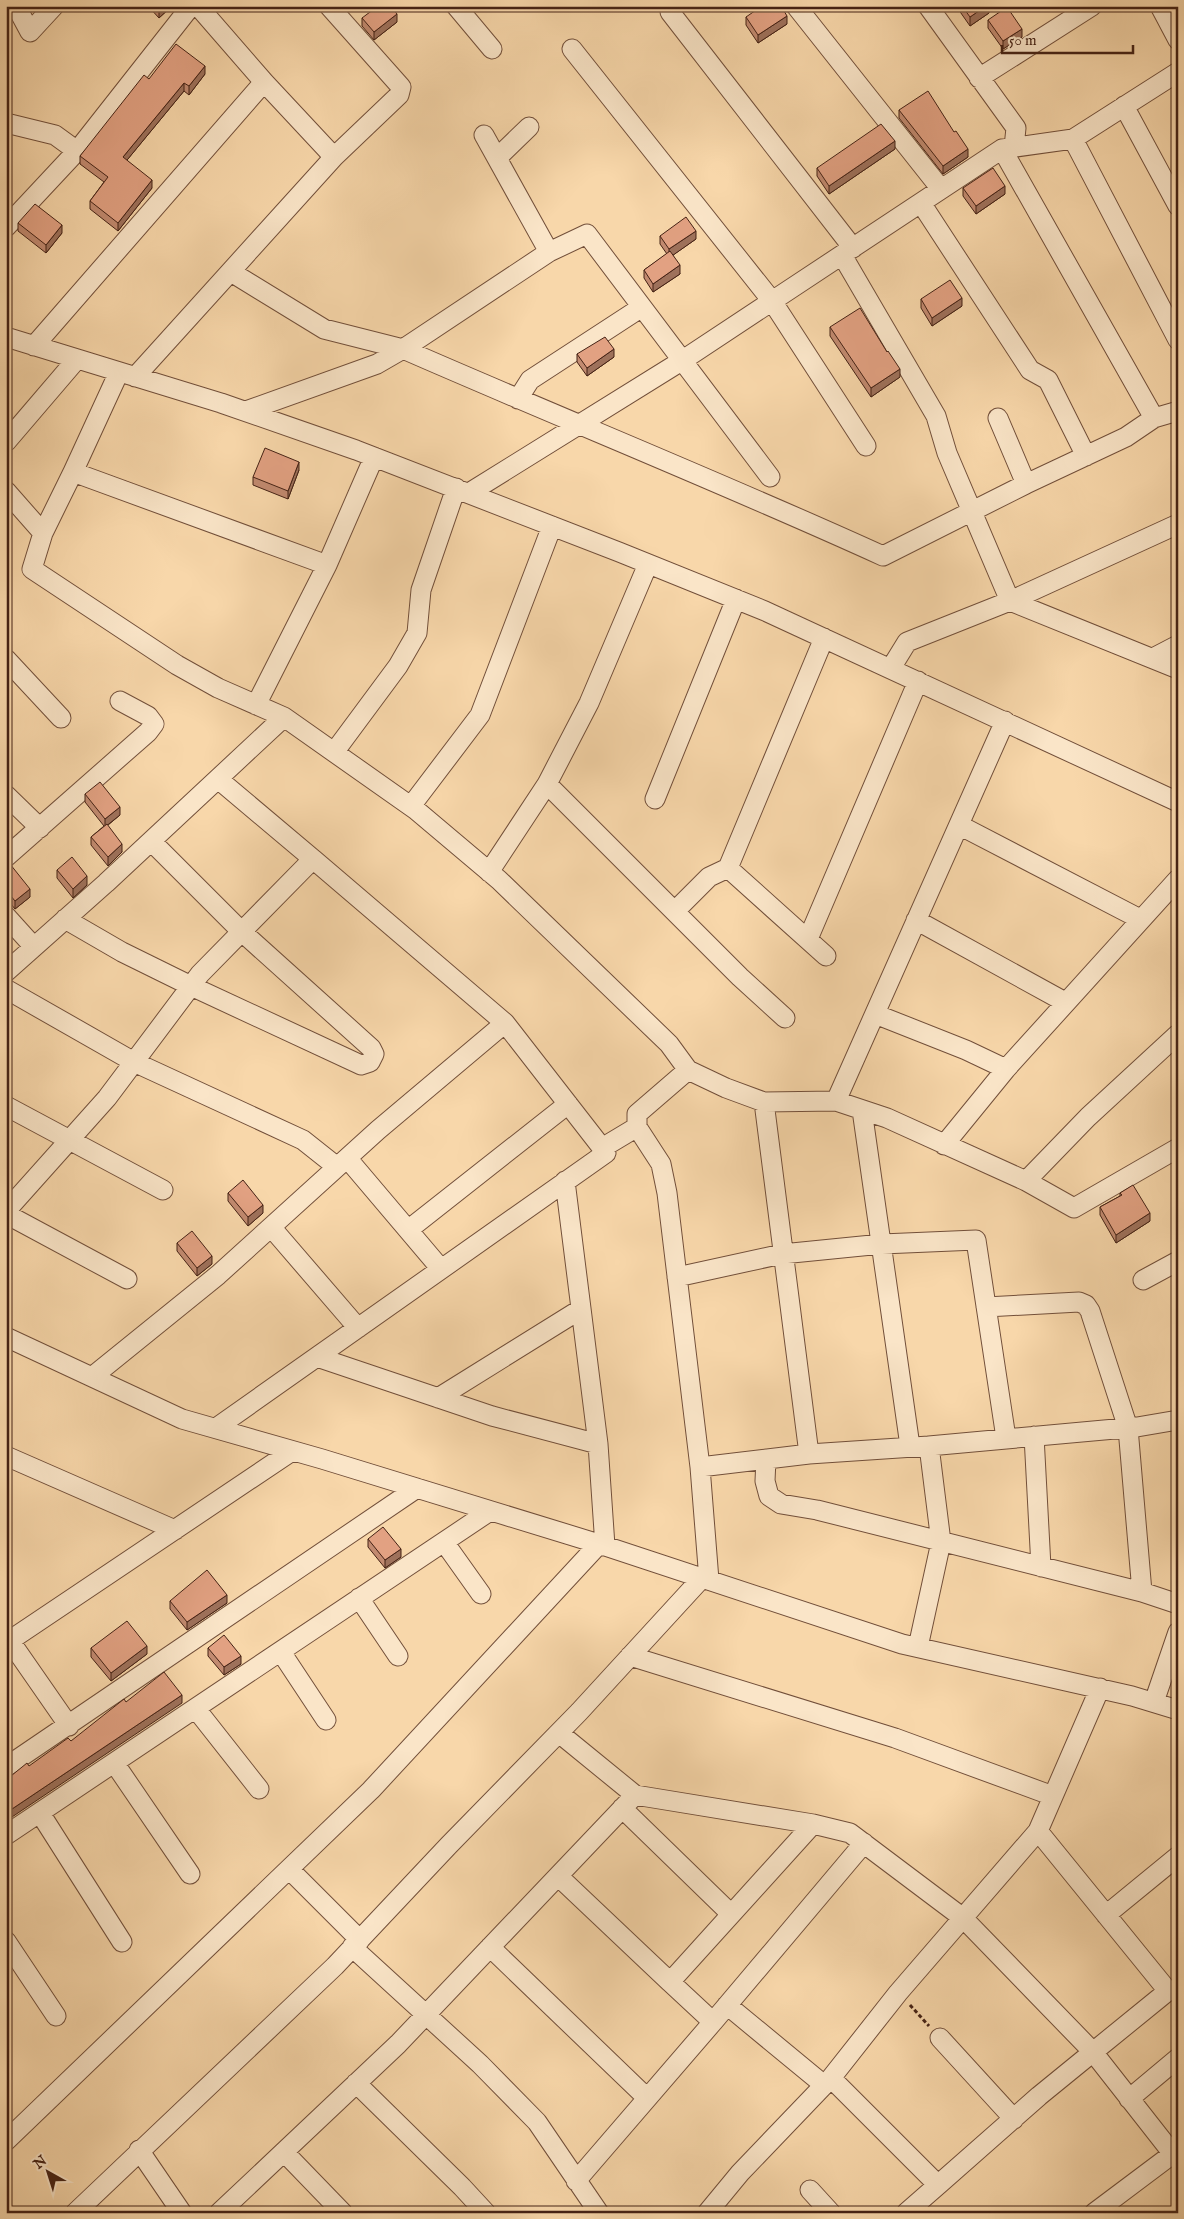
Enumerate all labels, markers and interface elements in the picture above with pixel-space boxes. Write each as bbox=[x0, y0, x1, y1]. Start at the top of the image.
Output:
scale bar bbox=[1002, 22, 1133, 54]
text: 50 m bbox=[1009, 31, 1037, 50]
north arrow bbox=[22, 2146, 72, 2196]
text: N bbox=[29, 2152, 51, 2174]

